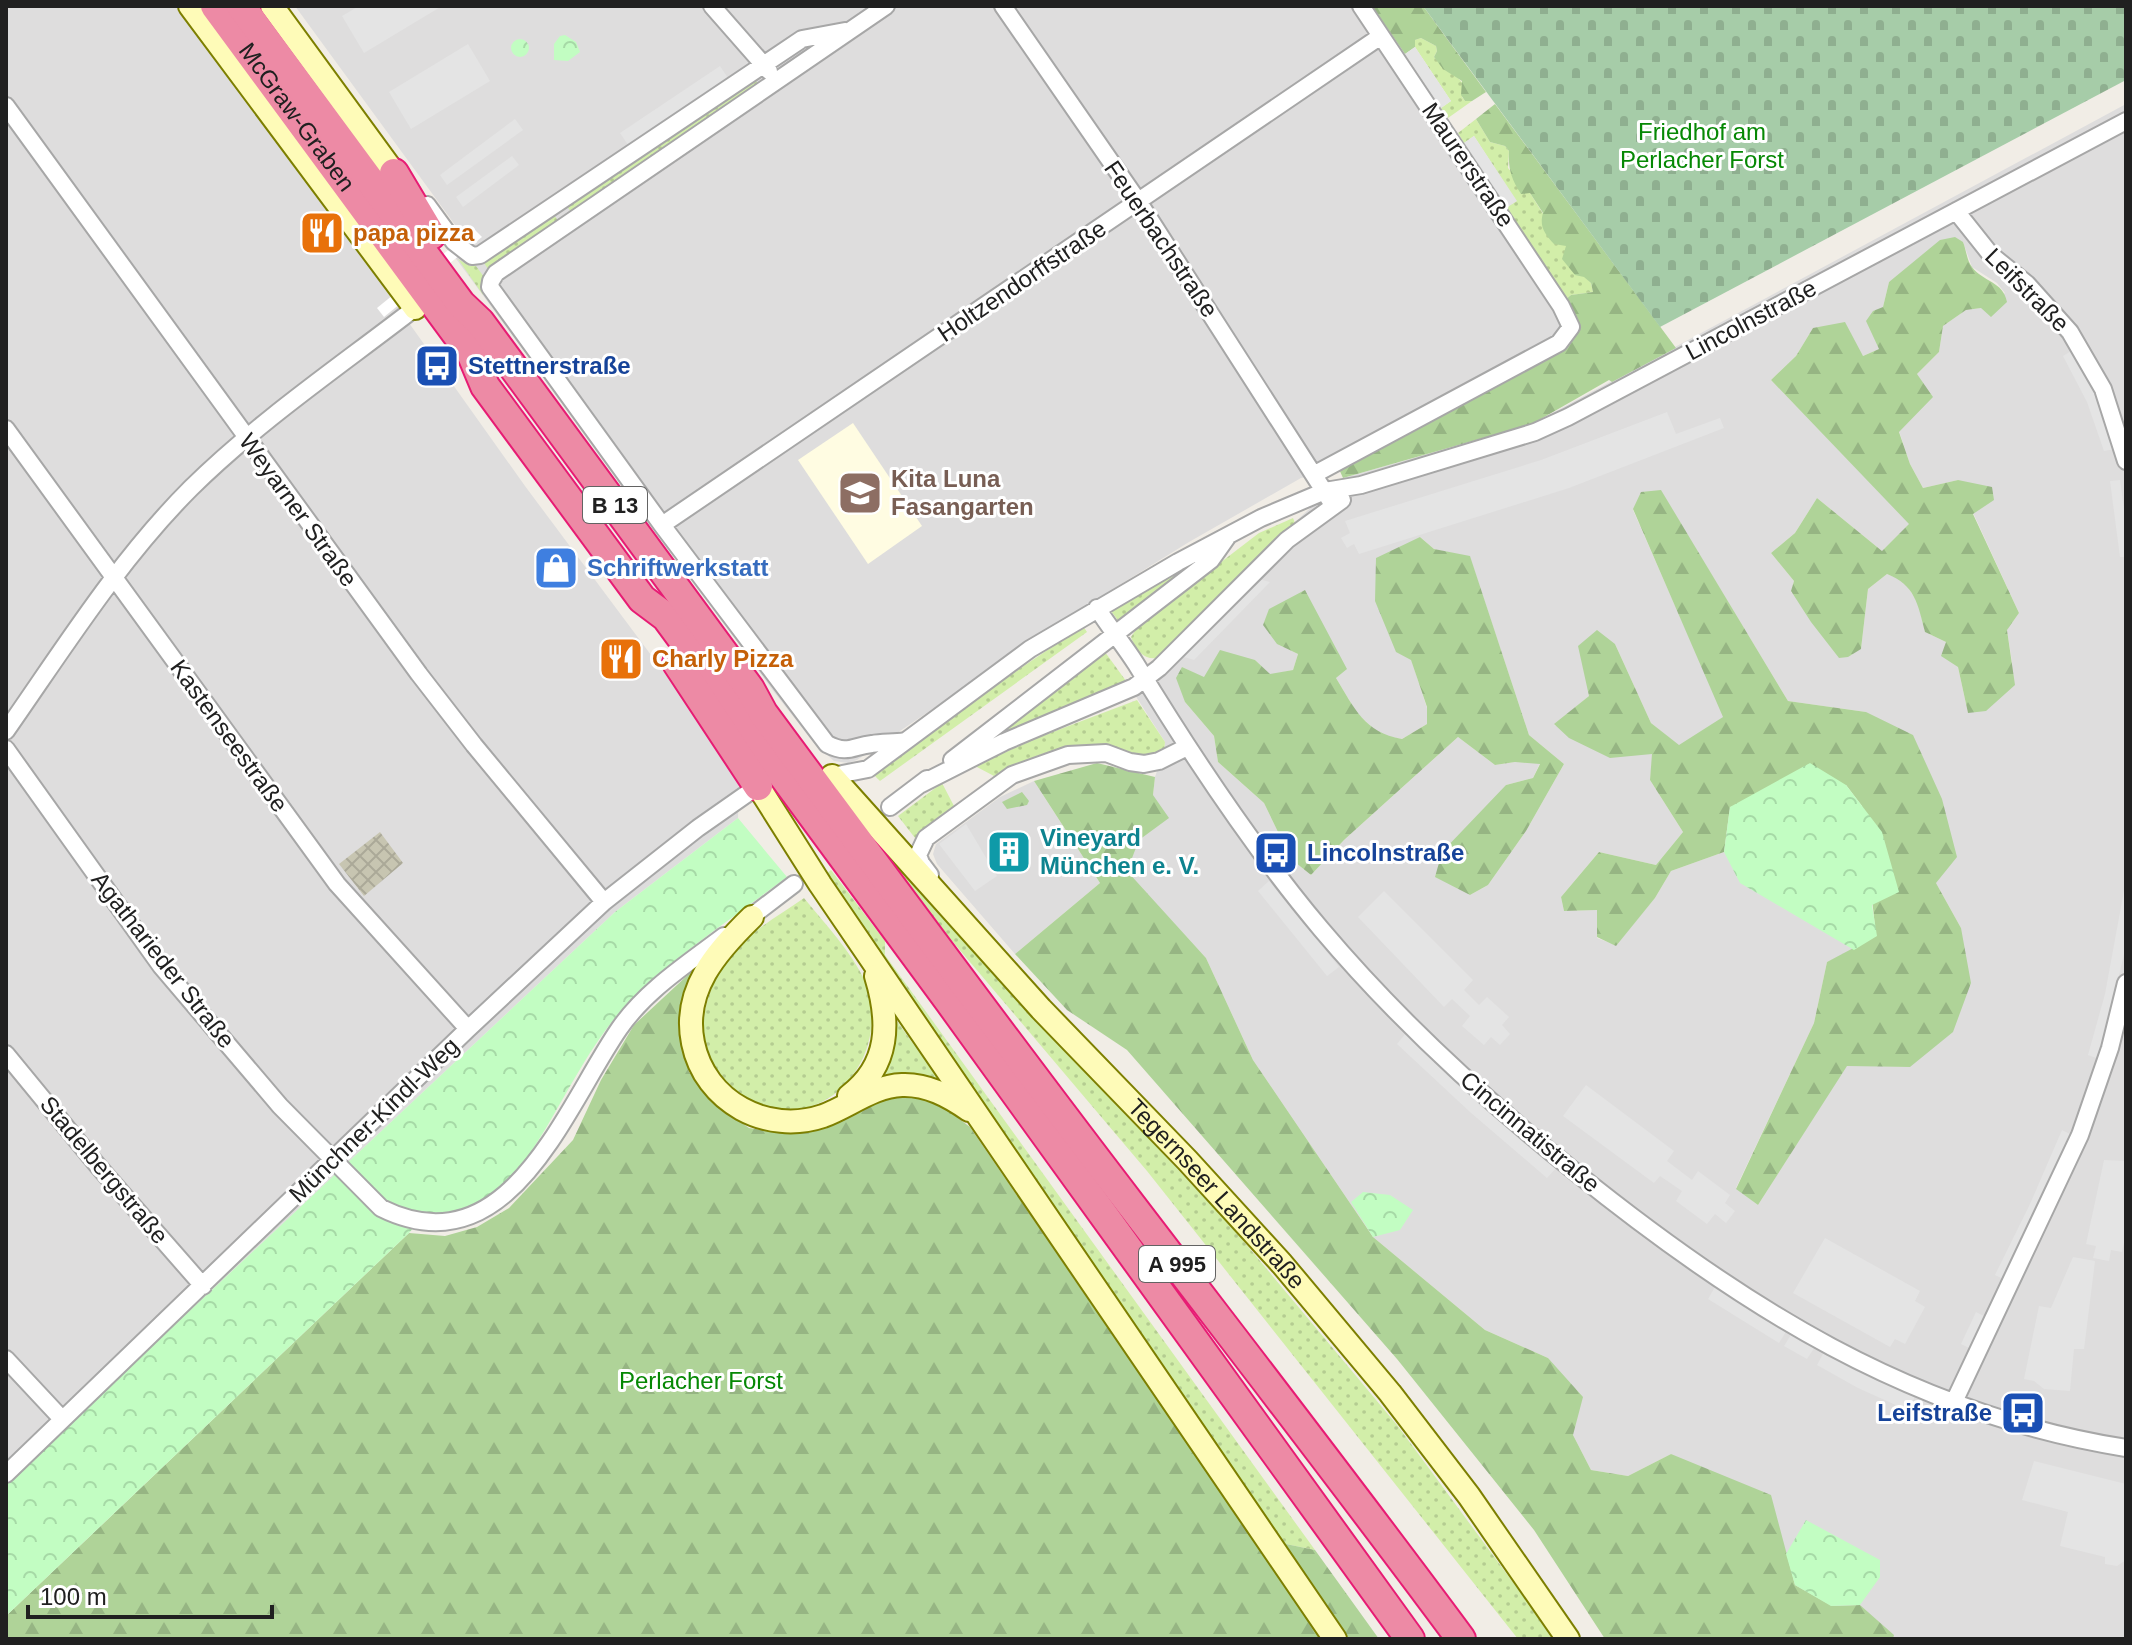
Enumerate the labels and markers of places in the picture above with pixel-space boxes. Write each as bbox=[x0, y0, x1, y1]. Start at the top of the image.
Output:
restaurant icon: papa pizza bbox=[298, 209, 346, 257]
place label: papa pizza bbox=[353, 219, 475, 246]
bus stop icon: Stettnerstraße bbox=[413, 342, 461, 390]
place label: Stettnerstraße bbox=[468, 352, 631, 379]
place label: Kita Luna Fasangarten bbox=[891, 465, 1034, 520]
school or university icon: Kita Luna Fasangarten bbox=[836, 469, 884, 517]
shop icon: Schriftwerkstatt bbox=[532, 544, 580, 592]
place label: Schriftwerkstatt bbox=[587, 554, 768, 581]
restaurant icon: Charly Pizza bbox=[597, 635, 645, 683]
place label: Charly Pizza bbox=[652, 645, 794, 672]
place label: Vineyard München e. V. bbox=[1040, 824, 1199, 879]
building icon: Vineyard München e. V. bbox=[985, 828, 1033, 876]
bus stop icon: Lincolnstraße bbox=[1252, 829, 1300, 877]
place label: Lincolnstraße bbox=[1307, 839, 1464, 866]
bus stop icon: Leifstraße bbox=[1999, 1389, 2047, 1437]
place label: Leifstraße bbox=[1877, 1399, 1992, 1426]

